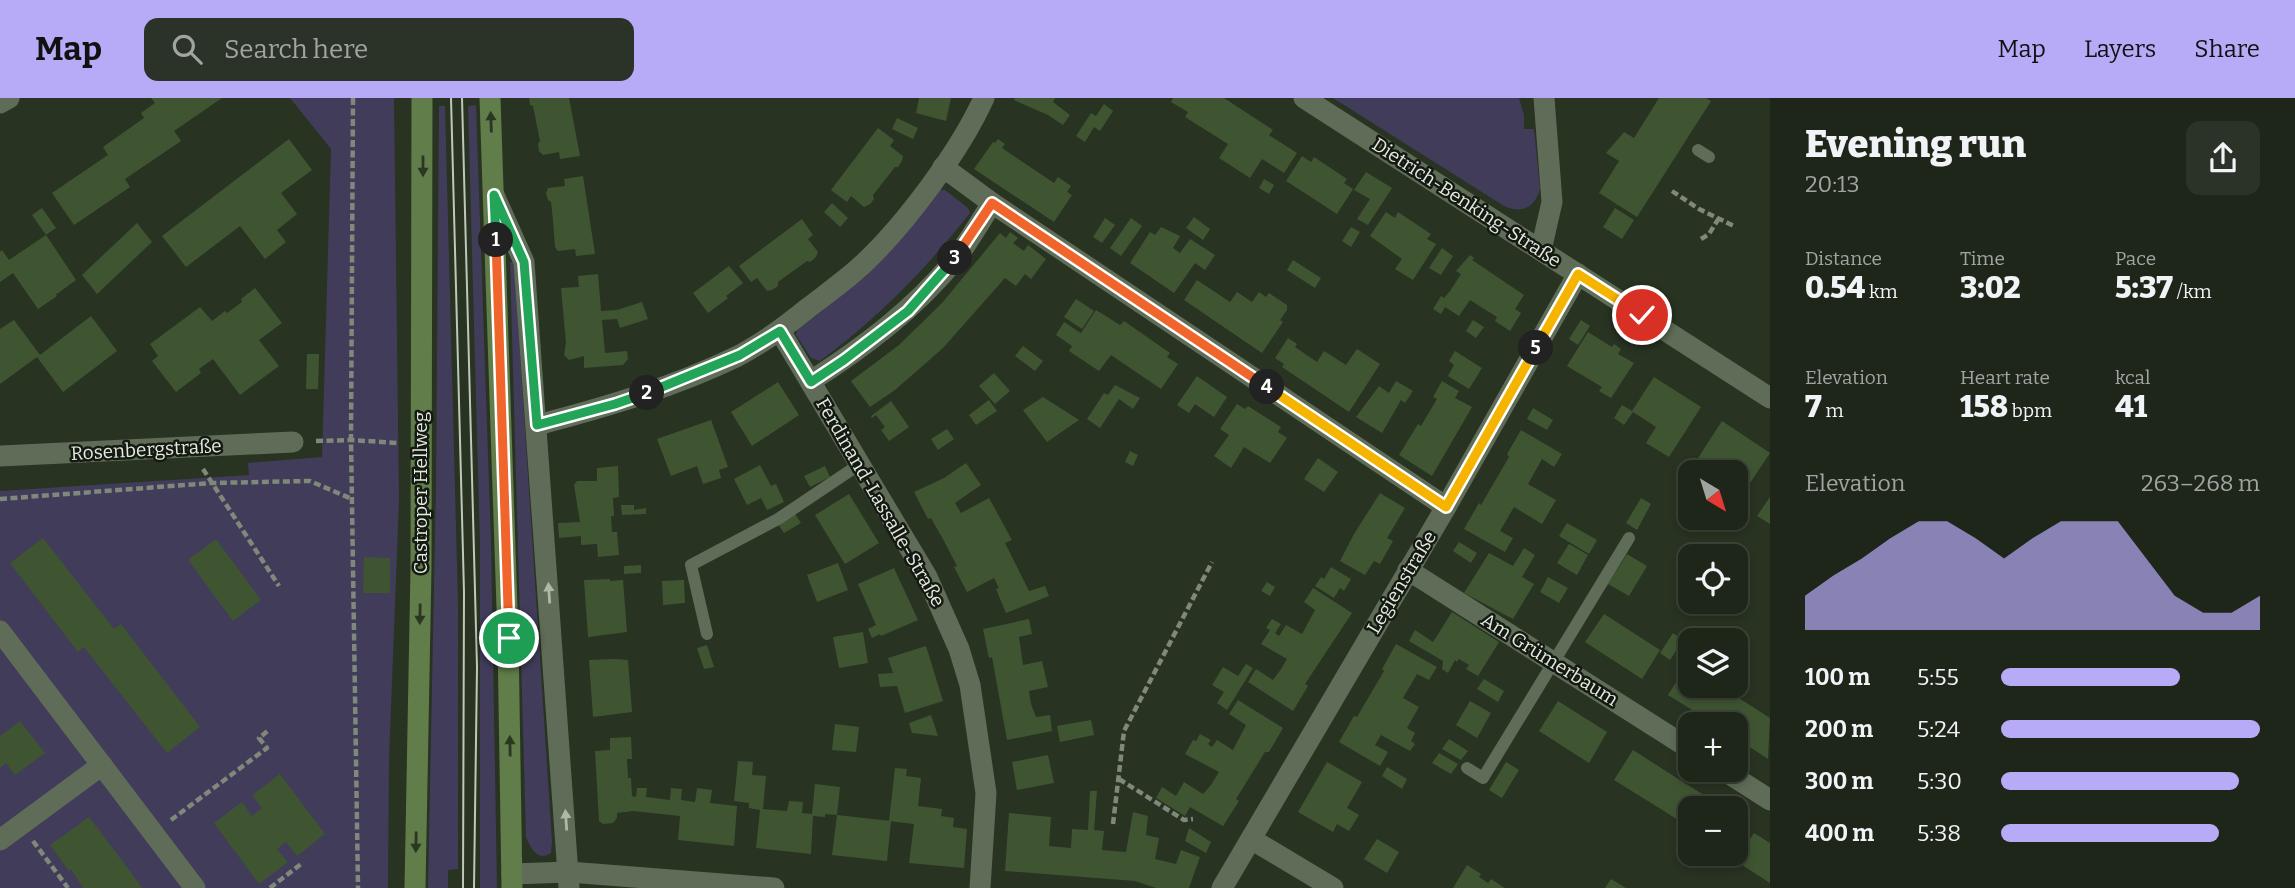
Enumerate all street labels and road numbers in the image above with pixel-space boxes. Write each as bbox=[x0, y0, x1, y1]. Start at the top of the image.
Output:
street label: Dietrich-Benking-Straße bbox=[1368, 133, 1566, 272]
street label: Ferdinand-Lassalle-Straße bbox=[811, 394, 950, 611]
street label: Castroper Hellweg bbox=[409, 411, 432, 574]
street label: Rosenbergstraße bbox=[70, 434, 222, 465]
street label: Legienstraße bbox=[1362, 527, 1441, 638]
street label: Am Grümerbaum bbox=[1477, 608, 1622, 711]

